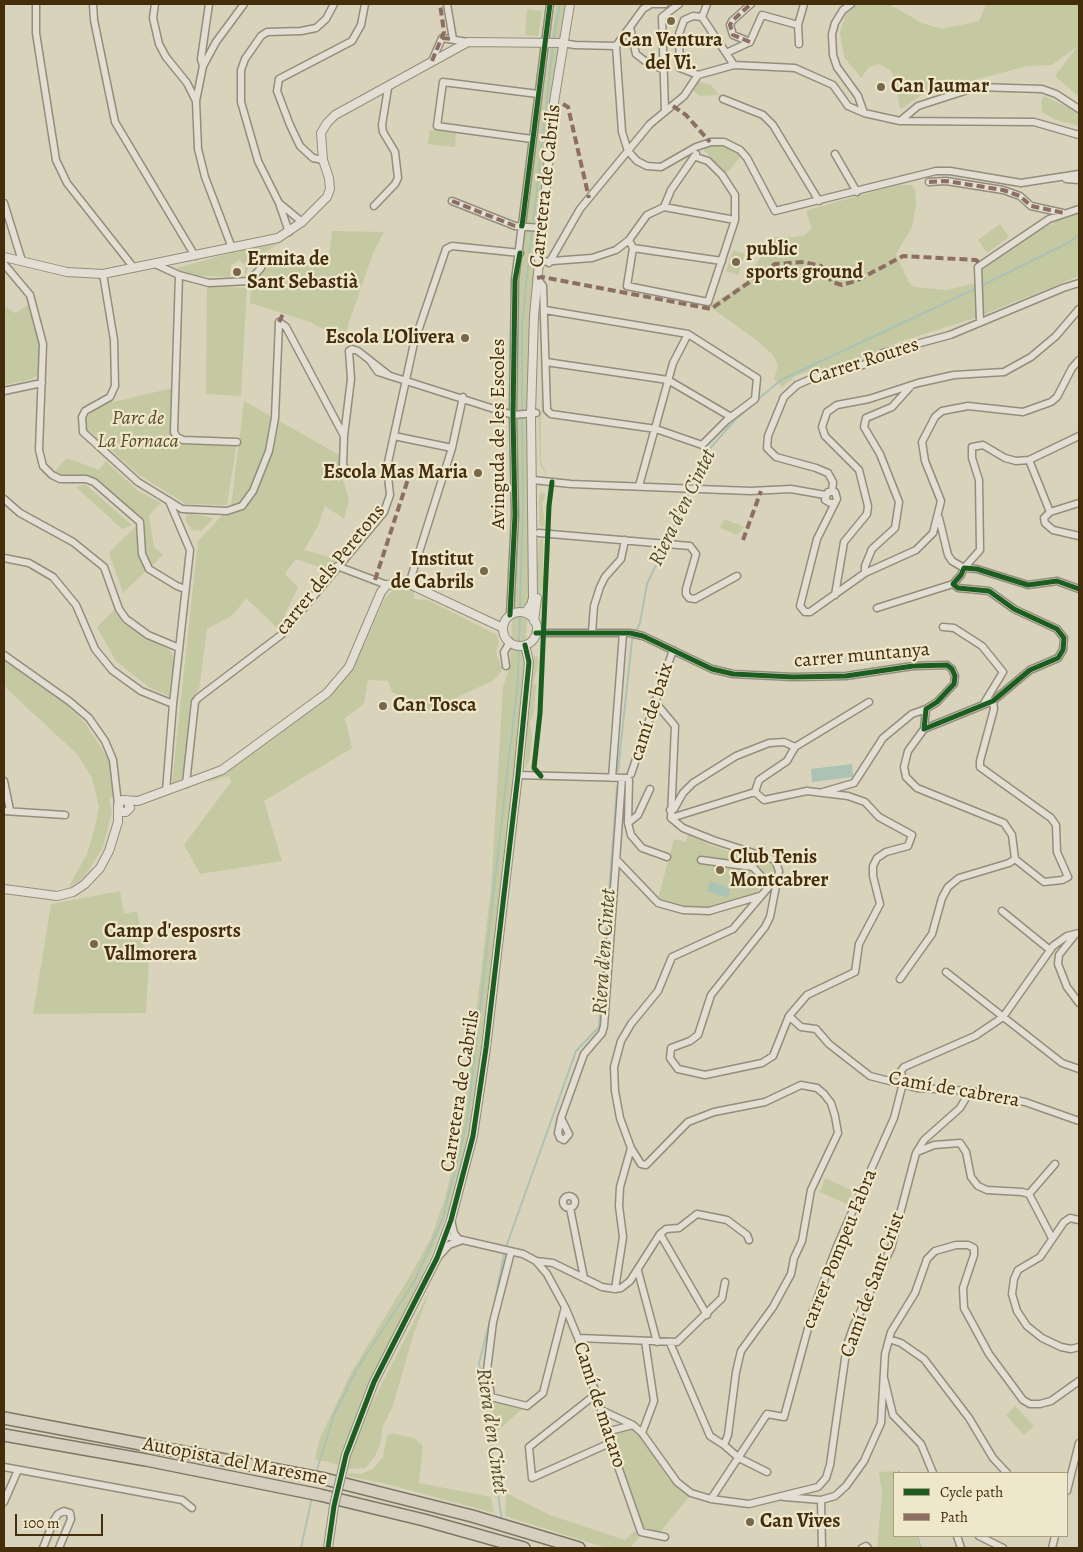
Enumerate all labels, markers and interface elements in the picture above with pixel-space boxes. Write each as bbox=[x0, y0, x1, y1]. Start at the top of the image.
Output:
marker: Can Ventura del Vi. bbox=[665, 15, 677, 27]
place label: Can Ventura del Vi. bbox=[619, 29, 723, 76]
place label: Can Jaumar bbox=[891, 75, 989, 99]
marker: Can Jaumar bbox=[875, 81, 887, 93]
street label: Carretera de Cabrils bbox=[525, 103, 567, 269]
place label: public sports ground bbox=[746, 238, 863, 285]
place label: Ermita de Sant Sebastià bbox=[247, 248, 358, 295]
marker: public sports ground bbox=[730, 256, 742, 268]
marker: Ermita de Sant Sebastià bbox=[231, 266, 243, 278]
place label: Escola L'Olivera bbox=[325, 326, 455, 350]
marker: Escola L'Olivera bbox=[459, 332, 471, 344]
street label: Carrer Roures bbox=[806, 333, 922, 391]
street label: Avinguda de les Escoles bbox=[487, 338, 511, 530]
park label: Parc de La Fornaca bbox=[97, 407, 179, 454]
water label: Riera d'en Cintet bbox=[644, 446, 722, 570]
place label: Escola Mas Maria bbox=[323, 461, 468, 485]
marker: Escola Mas Maria bbox=[472, 467, 484, 479]
street label: carrer dels Peretons bbox=[271, 500, 391, 640]
place label: Institut de Cabrils bbox=[391, 548, 474, 595]
marker: Institut de Cabrils bbox=[478, 565, 490, 577]
street label: carrer muntanya bbox=[793, 638, 931, 674]
street label: camí de baix bbox=[625, 660, 679, 764]
place label: Can Tosca bbox=[393, 694, 477, 718]
marker: Can Tosca bbox=[377, 700, 389, 712]
place label: Club Tenis Montcabrer bbox=[730, 846, 829, 893]
marker: Club Tenis Montcabrer bbox=[714, 864, 726, 876]
water label: Riera d'en Cintet bbox=[588, 888, 622, 1016]
place label: Camp d'esposrts Vallmorera bbox=[104, 920, 241, 967]
marker: Camp d'esposrts Vallmorera bbox=[88, 938, 100, 950]
street label: Carretera de Cabrils bbox=[436, 1008, 486, 1174]
street label: Camí de cabrera bbox=[887, 1067, 1021, 1113]
street label: carrer Pompeu Fabra bbox=[797, 1166, 883, 1332]
street label: Camí de Sant Crist bbox=[836, 1209, 910, 1361]
street label: Camí de mataro bbox=[567, 1339, 631, 1471]
water label: Riera d'en Cintet bbox=[470, 1367, 512, 1495]
street label: Autopista del Maresme bbox=[141, 1432, 329, 1492]
legend bbox=[893, 1472, 1068, 1537]
text: Cycle path bbox=[940, 1482, 1003, 1502]
scale bar bbox=[18, 1504, 105, 1536]
text: Path bbox=[940, 1507, 968, 1527]
place label: Can Vives bbox=[760, 1510, 840, 1534]
text: 100 m bbox=[23, 1513, 60, 1533]
marker: Can Vives bbox=[744, 1516, 756, 1528]

